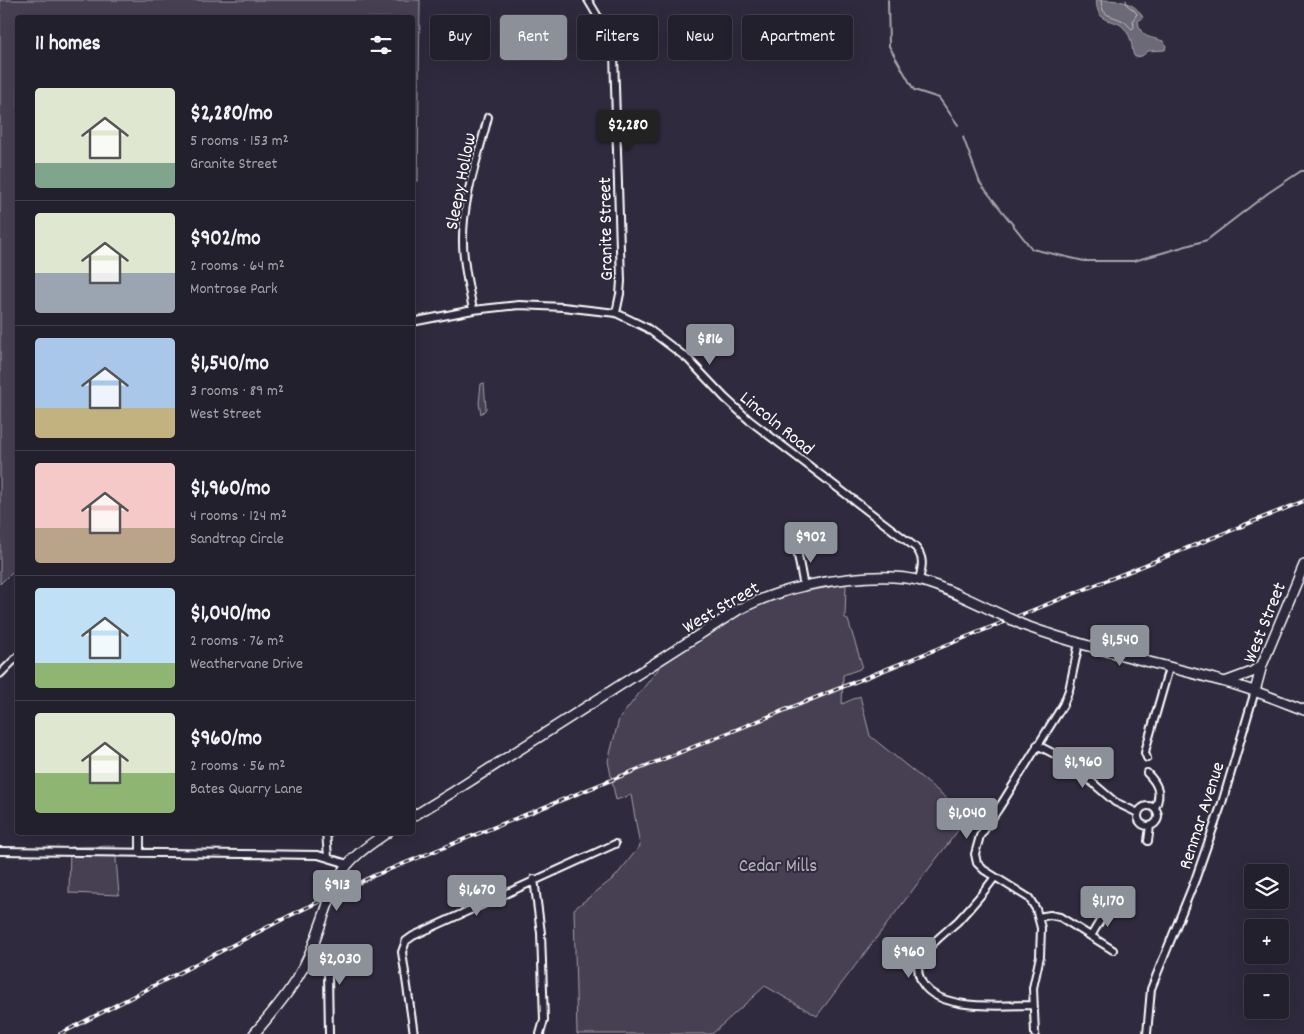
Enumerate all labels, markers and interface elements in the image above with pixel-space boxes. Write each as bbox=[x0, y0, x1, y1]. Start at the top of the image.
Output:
chip: Buy bbox=[430, 15, 490, 60]
chip: Rent bbox=[500, 15, 567, 60]
chip: Filters bbox=[577, 15, 658, 60]
chip: New bbox=[668, 15, 732, 60]
chip: Apartment bbox=[742, 15, 853, 60]
text: 11 homes bbox=[35, 30, 100, 60]
icon: filters bbox=[367, 31, 395, 59]
text: $2,280/mo bbox=[190, 100, 273, 130]
icon: home bbox=[75, 108, 135, 168]
pin: $2,280 bbox=[587, 110, 669, 152]
text: $2,280 bbox=[608, 114, 648, 137]
text: 5 rooms · 153 m² bbox=[190, 130, 288, 153]
street label: Sleepy Hollow bbox=[440, 131, 485, 233]
text: Granite Street bbox=[190, 153, 277, 176]
street label: Granite Street bbox=[593, 177, 622, 281]
text: $902/mo bbox=[190, 225, 261, 255]
icon: home bbox=[75, 233, 135, 293]
text: 2 rooms · 64 m² bbox=[190, 255, 285, 278]
text: Montrose Park bbox=[190, 278, 278, 301]
pin: $816 bbox=[680, 324, 740, 366]
text: $816 bbox=[697, 328, 723, 351]
text: $1,540/mo bbox=[190, 350, 269, 380]
icon: home bbox=[75, 358, 135, 418]
text: 3 rooms · 89 m² bbox=[190, 380, 284, 403]
street label: Lincoln Road bbox=[733, 386, 819, 463]
text: West Street bbox=[190, 403, 261, 426]
text: $1,960/mo bbox=[190, 475, 270, 505]
icon: home bbox=[75, 483, 135, 543]
text: 4 rooms · 124 m² bbox=[190, 505, 287, 528]
pin: $902 bbox=[781, 522, 841, 564]
text: $902 bbox=[795, 526, 827, 549]
text: Sandtrap Circle bbox=[190, 528, 284, 551]
street label: West Street bbox=[678, 576, 765, 642]
street label: West Street bbox=[1238, 579, 1295, 668]
text: $1,040/mo bbox=[190, 600, 271, 630]
icon: home bbox=[75, 608, 135, 668]
pin: $1,540 bbox=[1079, 624, 1161, 667]
text: $1,540 bbox=[1101, 629, 1139, 652]
text: 2 rooms · 76 m² bbox=[190, 630, 284, 653]
text: Weathervane Drive bbox=[190, 653, 303, 676]
text: $960/mo bbox=[190, 725, 262, 755]
icon: home bbox=[75, 733, 135, 793]
pin: $1,960 bbox=[1042, 746, 1124, 789]
text: $1,960 bbox=[1064, 751, 1102, 774]
text: 2 rooms · 56 m² bbox=[190, 755, 285, 778]
street label: Renmar Avenue bbox=[1173, 759, 1233, 873]
text: Bates Quarry Lane bbox=[190, 778, 303, 801]
pin: $1,040 bbox=[926, 798, 1008, 840]
text: $1,040 bbox=[948, 802, 986, 825]
park label: Cedar Mills bbox=[739, 854, 817, 881]
map controls bbox=[1244, 864, 1289, 1019]
button: layers bbox=[1244, 864, 1289, 909]
pin: $913 bbox=[307, 870, 367, 912]
text: $913 bbox=[324, 874, 350, 897]
pin: $1,670 bbox=[436, 874, 518, 917]
text: $1,670 bbox=[458, 879, 496, 902]
pin: $1,170 bbox=[1067, 886, 1149, 928]
text: $1,170 bbox=[1091, 890, 1125, 913]
button: + bbox=[1244, 919, 1289, 964]
pin: $960 bbox=[879, 936, 939, 979]
text: $960 bbox=[893, 941, 925, 964]
pin: $2,030 bbox=[299, 944, 381, 986]
text: $2,030 bbox=[319, 948, 361, 971]
button: − bbox=[1244, 974, 1289, 1019]

